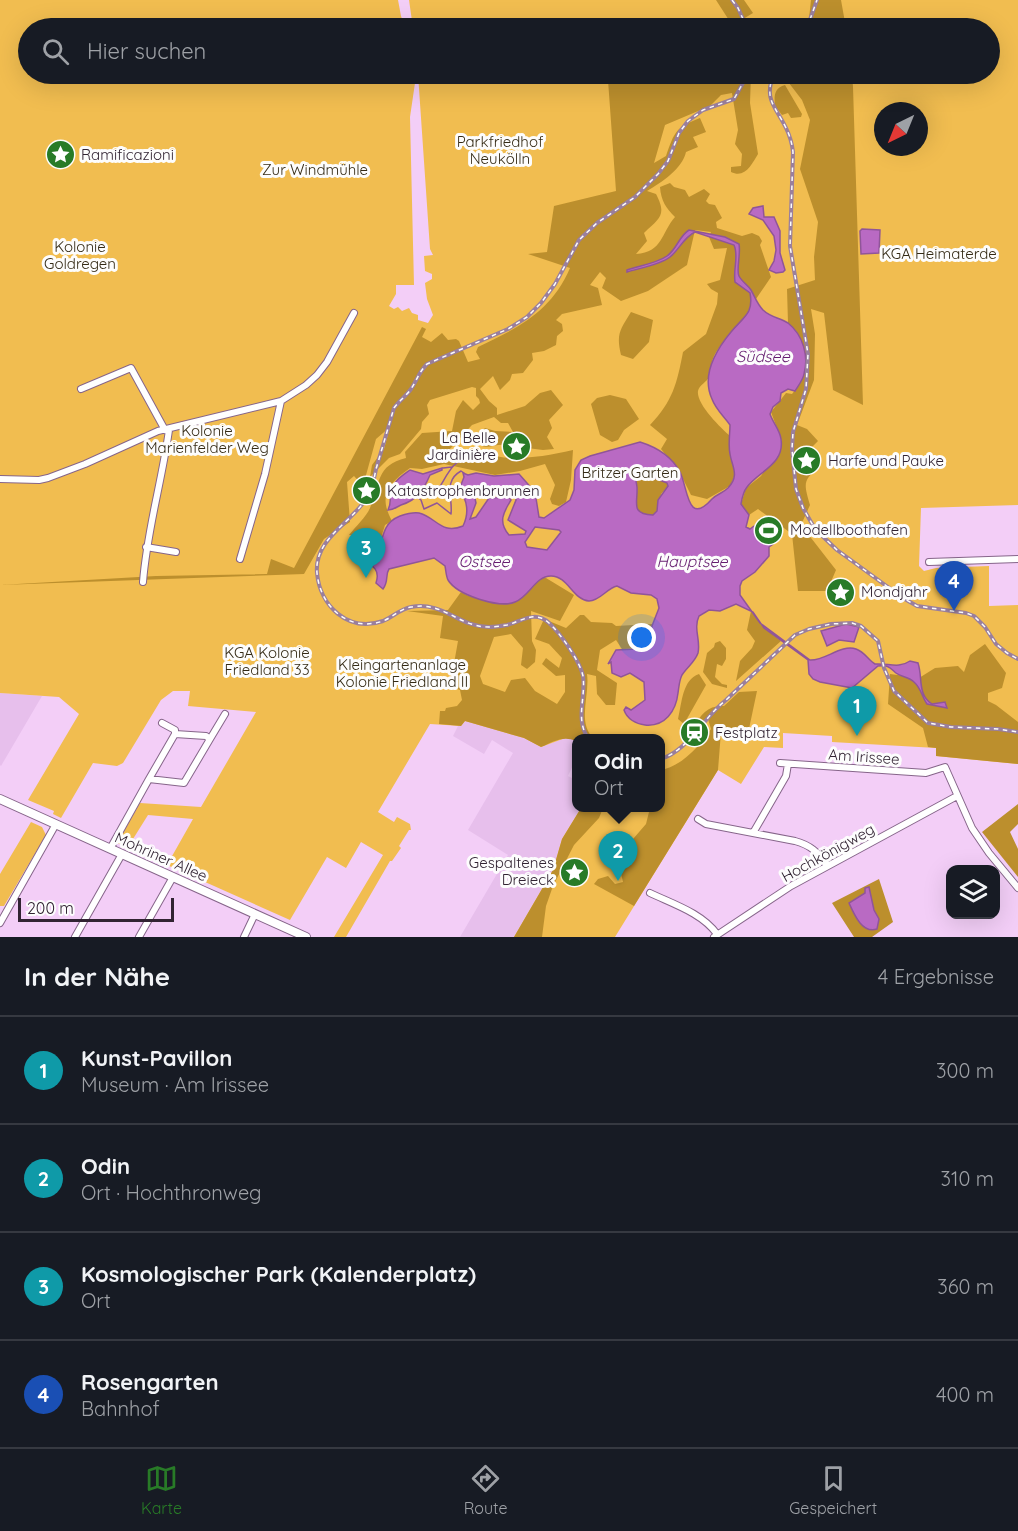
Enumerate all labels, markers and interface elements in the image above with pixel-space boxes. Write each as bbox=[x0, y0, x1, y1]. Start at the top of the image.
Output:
search box bbox=[18, 18, 1000, 84]
icon: search bbox=[39, 35, 72, 68]
text: Hier suchen bbox=[87, 37, 206, 65]
north arrow bbox=[874, 102, 928, 156]
park label: Parkfriedhof Neukölln bbox=[457, 132, 544, 168]
place icon: Ramificazioni bbox=[44, 139, 76, 171]
place label: Ramificazioni bbox=[81, 145, 174, 164]
park label: Zur Windmühle bbox=[262, 160, 368, 179]
park label: Kolonie Goldregen bbox=[44, 237, 116, 273]
park label: KGA Heimaterde bbox=[881, 244, 997, 263]
water label: Südsee bbox=[736, 346, 791, 366]
park label: Kolonie Marienfelder Weg bbox=[145, 421, 269, 457]
place label: La Belle Jardinière bbox=[426, 428, 496, 464]
place icon: La Belle Jardinière bbox=[501, 431, 533, 463]
place icon: Harfe und Pauke bbox=[791, 445, 823, 477]
place label: Harfe und Pauke bbox=[828, 451, 944, 470]
park label: Britzer Garten bbox=[582, 463, 678, 482]
place icon: Katastrophenbrunnen bbox=[350, 475, 382, 507]
place label: Katastrophenbrunnen bbox=[387, 481, 540, 500]
sports icon: Modellboothafen bbox=[753, 514, 785, 546]
place label: Modellboothafen bbox=[790, 520, 908, 539]
pin: 3 bbox=[346, 528, 386, 578]
water label: Ostsee bbox=[458, 551, 511, 571]
water label: Hauptsee bbox=[656, 551, 729, 571]
pin: 4 bbox=[934, 562, 974, 611]
place icon: Mondjahr bbox=[824, 576, 856, 608]
place label: Mondjahr bbox=[861, 582, 928, 601]
your location bbox=[627, 623, 656, 652]
park label: KGA Kolonie Friedland 33 bbox=[224, 643, 310, 679]
park label: Kleingartenanlage Kolonie Friedland II bbox=[336, 655, 468, 691]
pin: 1 bbox=[838, 686, 876, 736]
station icon: Festplatz bbox=[678, 717, 710, 749]
place label: Festplatz bbox=[715, 723, 778, 742]
popup bbox=[572, 734, 665, 812]
street label: Am Irissee bbox=[828, 745, 900, 768]
text: Odin bbox=[594, 747, 643, 775]
text: Ort bbox=[594, 775, 624, 800]
street label: Hochkönigweg bbox=[778, 819, 878, 886]
street label: Mohriner Allee bbox=[112, 828, 210, 885]
pin: 2 bbox=[598, 832, 638, 881]
place label: Gespaltenes Dreieck bbox=[469, 853, 554, 889]
place icon: Gespaltenes Dreieck bbox=[559, 856, 591, 888]
map controls bbox=[946, 865, 1000, 919]
button: layers bbox=[946, 865, 1000, 919]
scale bar bbox=[18, 895, 174, 922]
text: 200 m bbox=[27, 898, 74, 918]
text: In der Nähe bbox=[24, 960, 170, 993]
text: 4 Ergebnisse bbox=[878, 964, 994, 989]
text: Kunst-Pavillon bbox=[81, 1044, 232, 1072]
text: 1 bbox=[40, 1058, 47, 1083]
text: 300 m bbox=[936, 1058, 994, 1083]
text: Museum · Am Irissee bbox=[81, 1072, 269, 1097]
text: Odin bbox=[81, 1152, 130, 1180]
text: 2 bbox=[38, 1166, 49, 1191]
text: 310 m bbox=[941, 1166, 994, 1191]
text: Ort · Hochthronweg bbox=[81, 1180, 262, 1205]
text: Kosmologischer Park (Kalenderplatz) bbox=[81, 1260, 476, 1288]
text: 3 bbox=[38, 1274, 49, 1299]
text: 360 m bbox=[937, 1274, 994, 1299]
text: Ort bbox=[81, 1288, 111, 1313]
text: Rosengarten bbox=[81, 1368, 219, 1396]
text: 4 bbox=[38, 1382, 49, 1407]
text: 400 m bbox=[936, 1382, 994, 1407]
text: Bahnhof bbox=[81, 1396, 160, 1421]
tab: Karte bbox=[141, 1462, 182, 1518]
tab: Route bbox=[464, 1462, 507, 1518]
tab: Gespeichert bbox=[789, 1462, 877, 1518]

